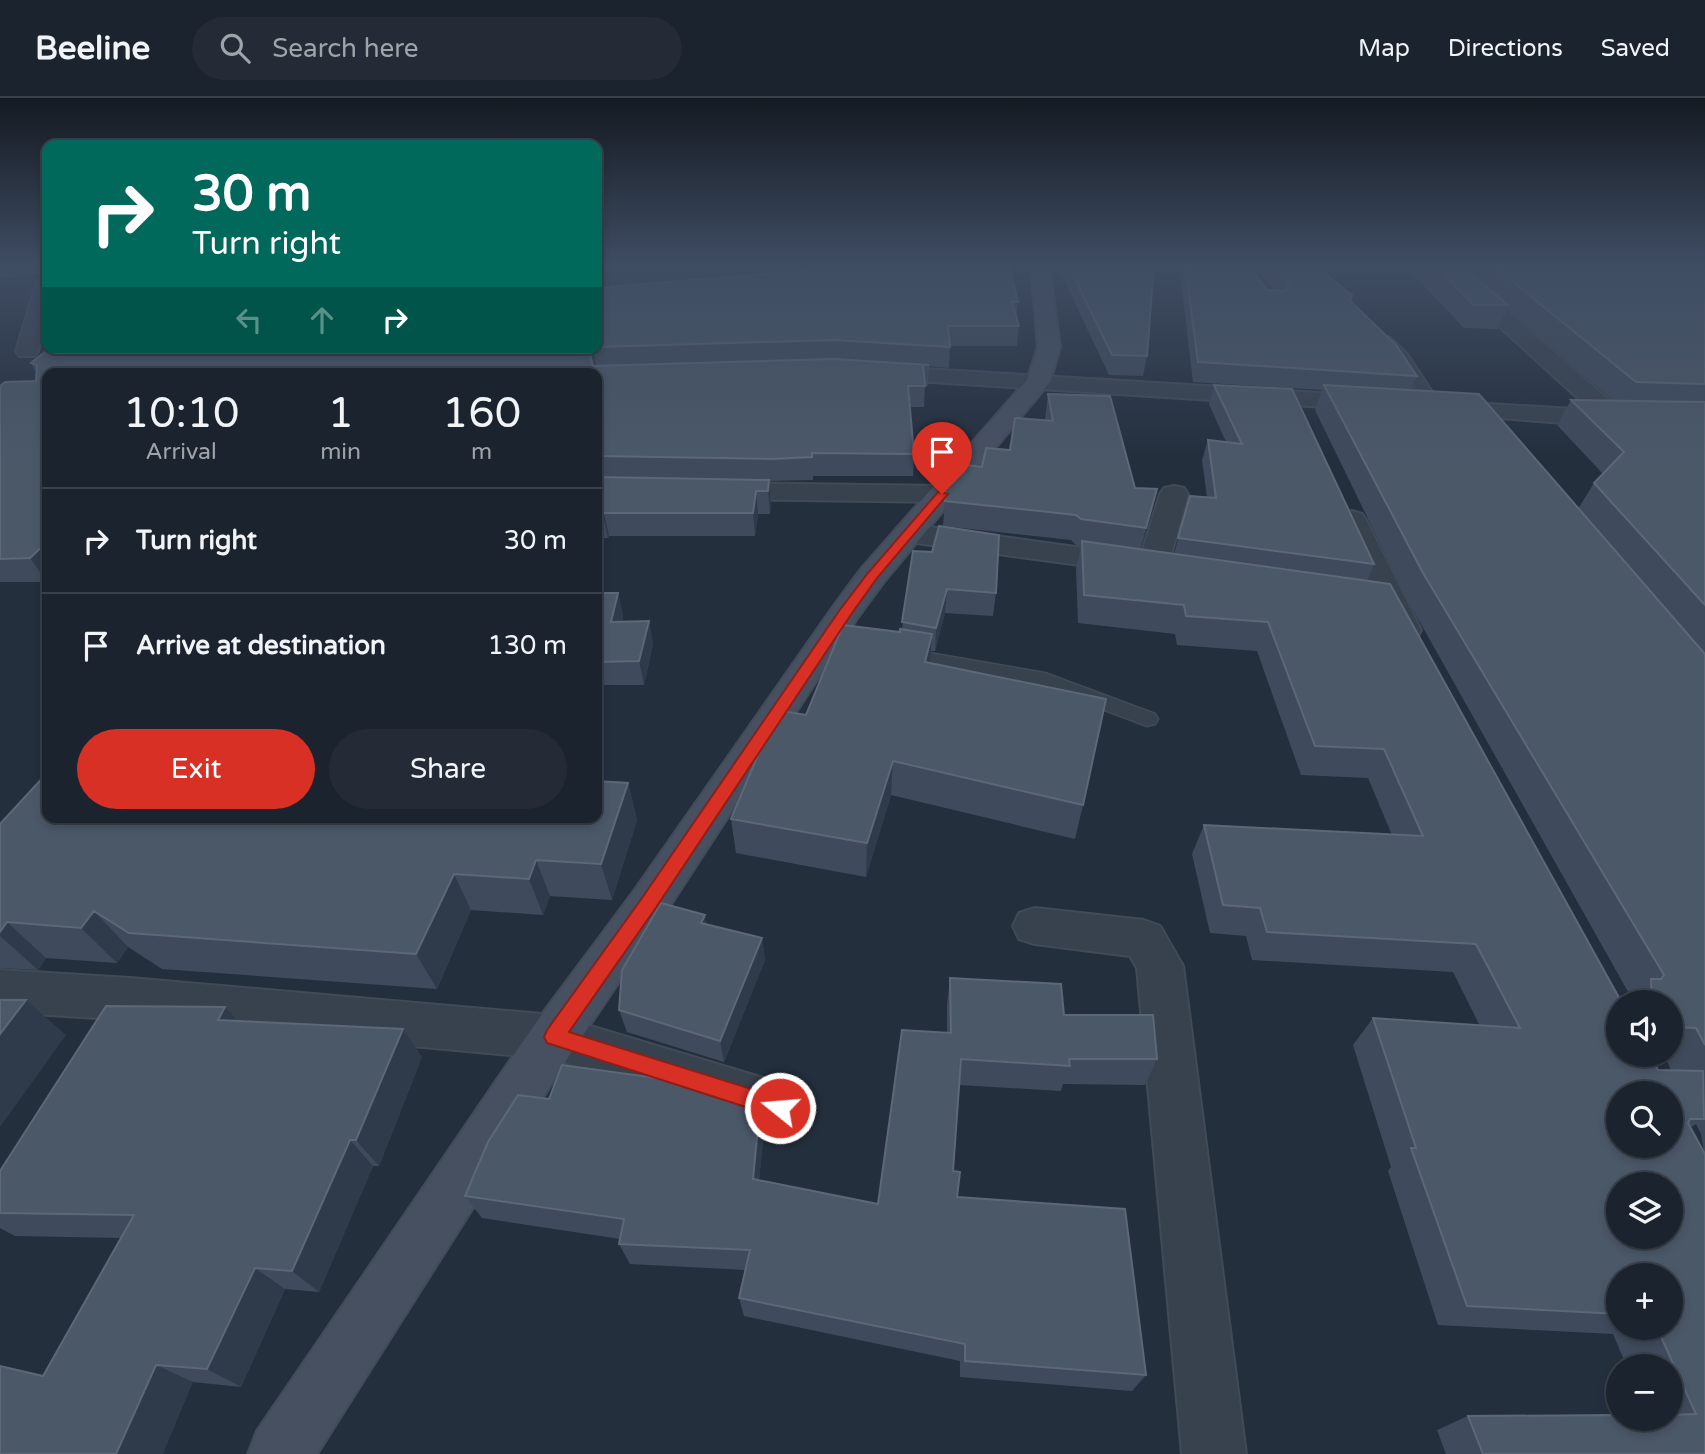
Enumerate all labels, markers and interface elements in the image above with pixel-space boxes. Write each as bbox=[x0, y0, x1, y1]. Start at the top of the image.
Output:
search box bbox=[192, 17, 682, 80]
text: Beeline bbox=[35, 29, 150, 68]
icon: search bbox=[216, 29, 254, 67]
text: Search here bbox=[272, 33, 418, 64]
text: Map bbox=[1358, 34, 1410, 63]
text: Directions bbox=[1448, 34, 1563, 63]
text: Saved bbox=[1601, 34, 1670, 63]
text: 30 m bbox=[192, 165, 311, 224]
icon: right bbox=[77, 168, 168, 259]
text: Turn right bbox=[192, 225, 341, 263]
icon: left bbox=[230, 301, 268, 339]
icon: ahead bbox=[303, 301, 341, 339]
icon: right bbox=[376, 301, 414, 339]
text: 10:10 bbox=[123, 388, 239, 439]
text: 1 bbox=[327, 388, 354, 439]
text: 160 bbox=[442, 388, 521, 439]
pin bbox=[912, 422, 972, 494]
icon: arrive bbox=[923, 433, 961, 471]
text: Arrival bbox=[146, 438, 217, 466]
text: min bbox=[320, 438, 361, 466]
text: m bbox=[471, 438, 492, 466]
icon: right bbox=[77, 522, 115, 560]
text: Turn right bbox=[136, 525, 257, 556]
text: 30 m bbox=[504, 525, 567, 556]
icon: arrive bbox=[77, 627, 115, 665]
text: Arrive at destination bbox=[136, 630, 386, 661]
text: 130 m bbox=[487, 630, 567, 661]
button: Exit bbox=[77, 729, 315, 809]
button: Share bbox=[329, 729, 567, 809]
map controls bbox=[1606, 990, 1683, 1431]
button: sound bbox=[1606, 990, 1683, 1067]
position arrow bbox=[743, 1071, 817, 1145]
button: search bbox=[1606, 1081, 1683, 1158]
button: layers bbox=[1606, 1172, 1683, 1249]
button: + bbox=[1606, 1263, 1683, 1340]
button: − bbox=[1606, 1354, 1683, 1431]

